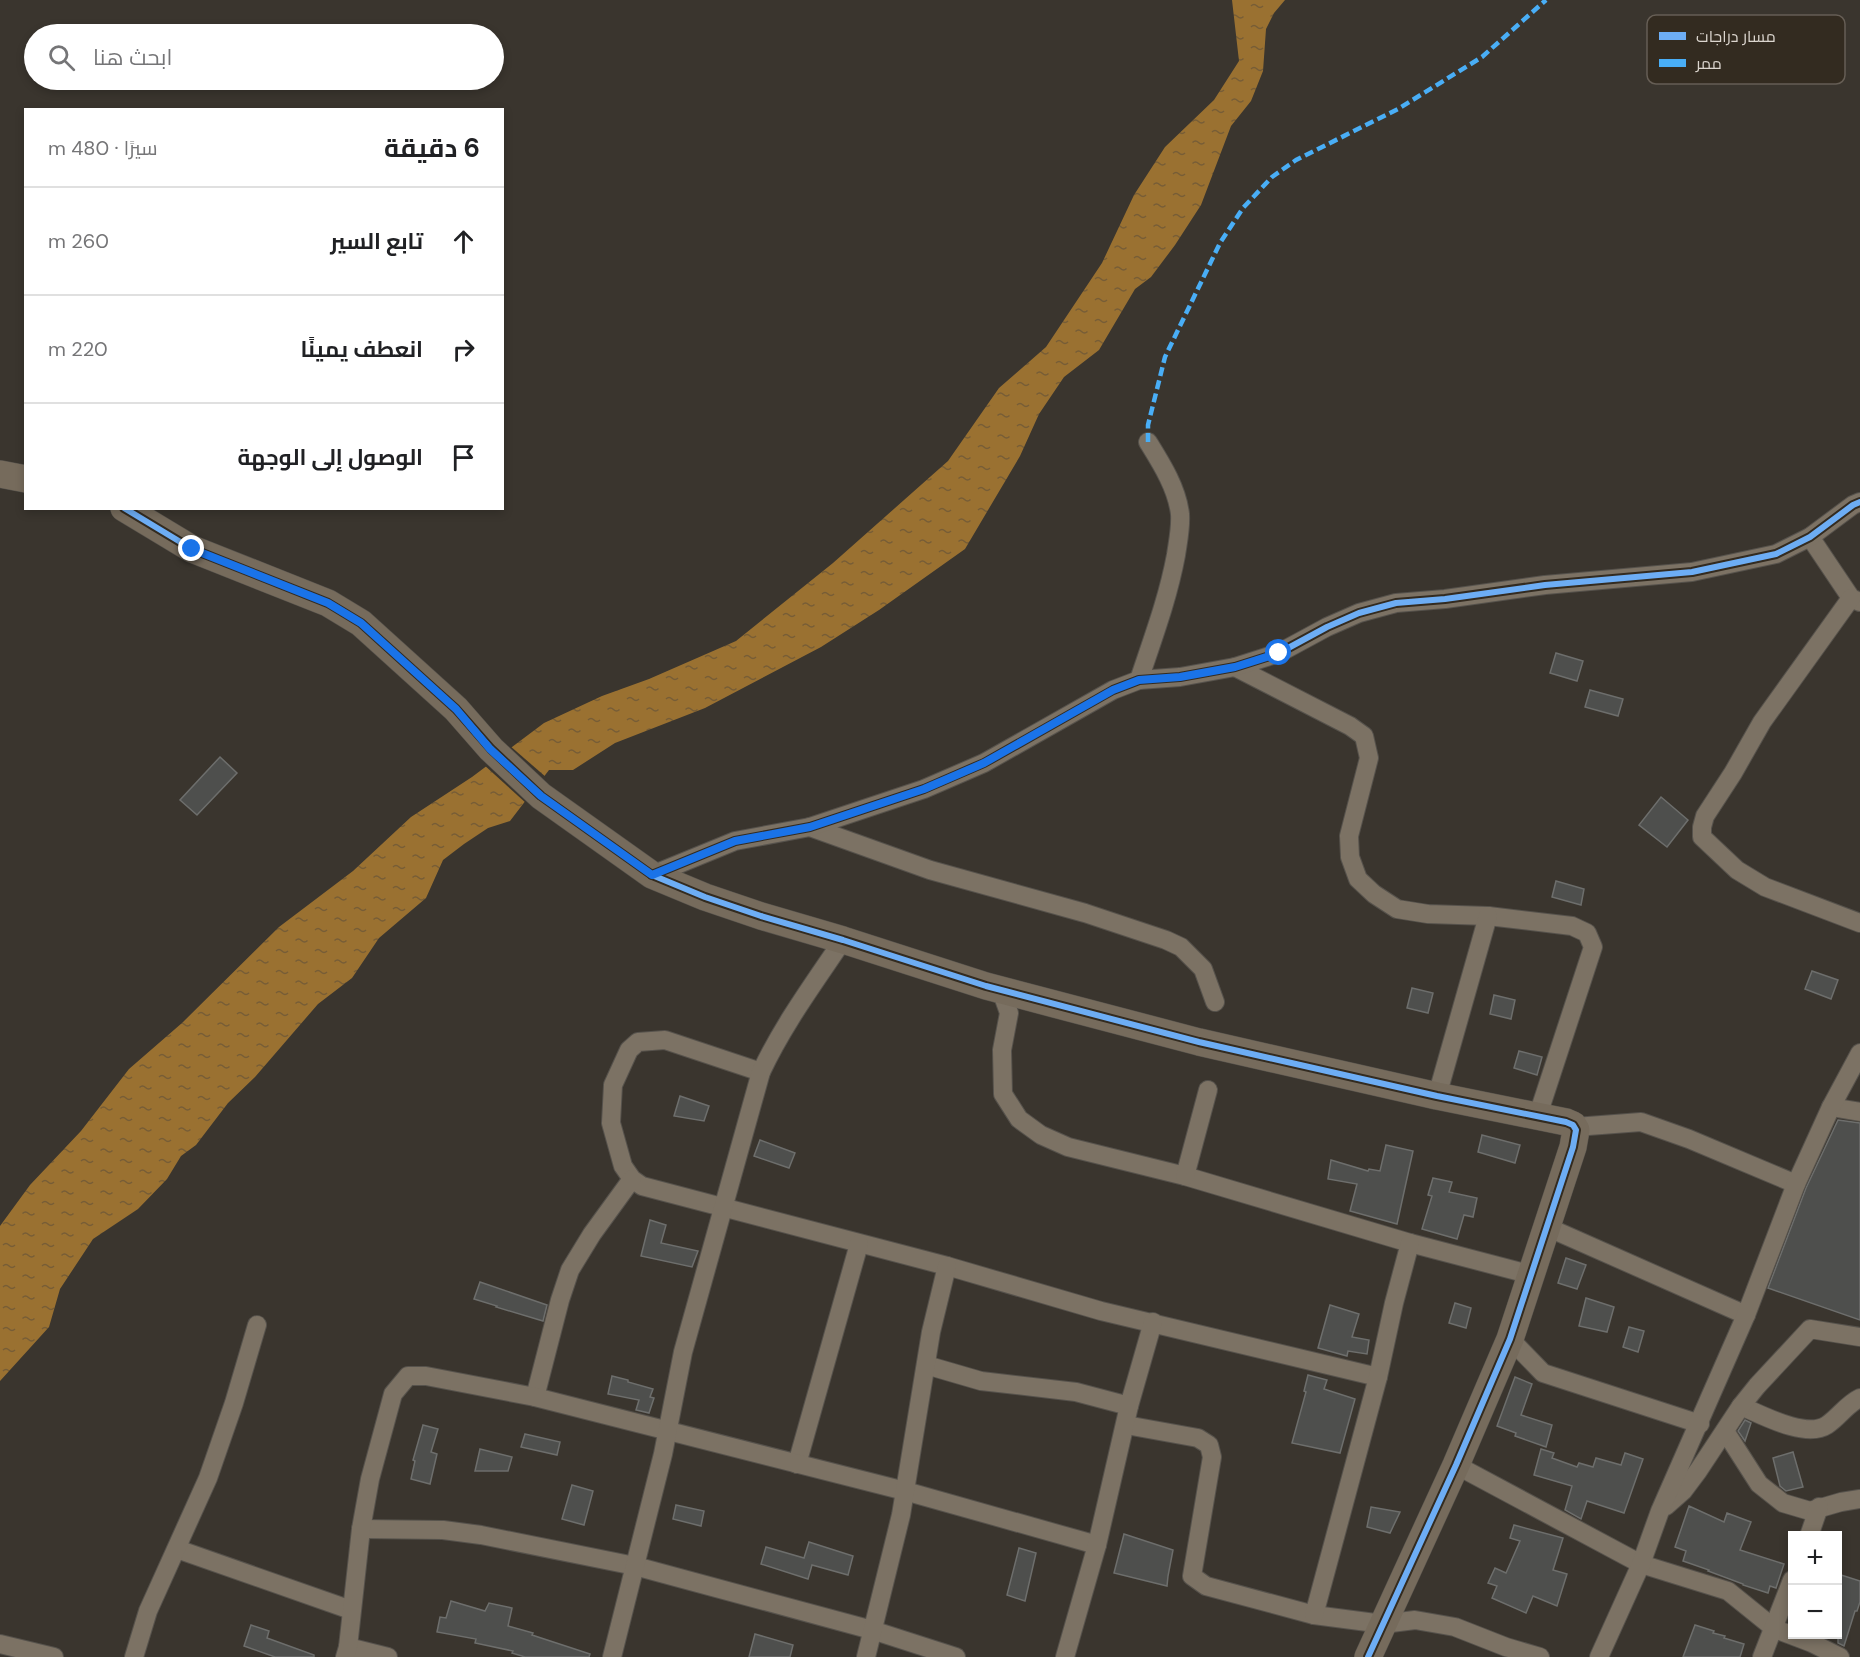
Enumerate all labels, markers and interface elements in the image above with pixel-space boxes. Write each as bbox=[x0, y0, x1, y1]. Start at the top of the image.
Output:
legend bbox=[1647, 15, 1845, 84]
search box bbox=[24, 24, 504, 90]
text: مسار دراجات bbox=[1696, 26, 1776, 47]
icon: search bbox=[45, 41, 78, 74]
text: ابحث هنا bbox=[93, 43, 172, 72]
text: ممر bbox=[1695, 53, 1722, 74]
text: 6 دقيقة bbox=[384, 131, 480, 165]
text: سيرًا · 480 m bbox=[48, 135, 158, 161]
icon: ahead bbox=[447, 225, 480, 258]
text: تابع السير bbox=[330, 227, 423, 256]
text: 260 m bbox=[48, 228, 109, 254]
icon: right bbox=[447, 333, 480, 366]
text: انعطف يمينًا bbox=[301, 335, 423, 364]
text: 220 m bbox=[48, 336, 108, 362]
icon: arrive bbox=[447, 441, 480, 474]
text: الوصول إلى الوجهة bbox=[237, 443, 423, 472]
route end bbox=[178, 535, 204, 561]
route start bbox=[1265, 639, 1291, 665]
map controls bbox=[1788, 1531, 1842, 1639]
button: + bbox=[1788, 1531, 1842, 1585]
button: − bbox=[1788, 1585, 1842, 1639]

